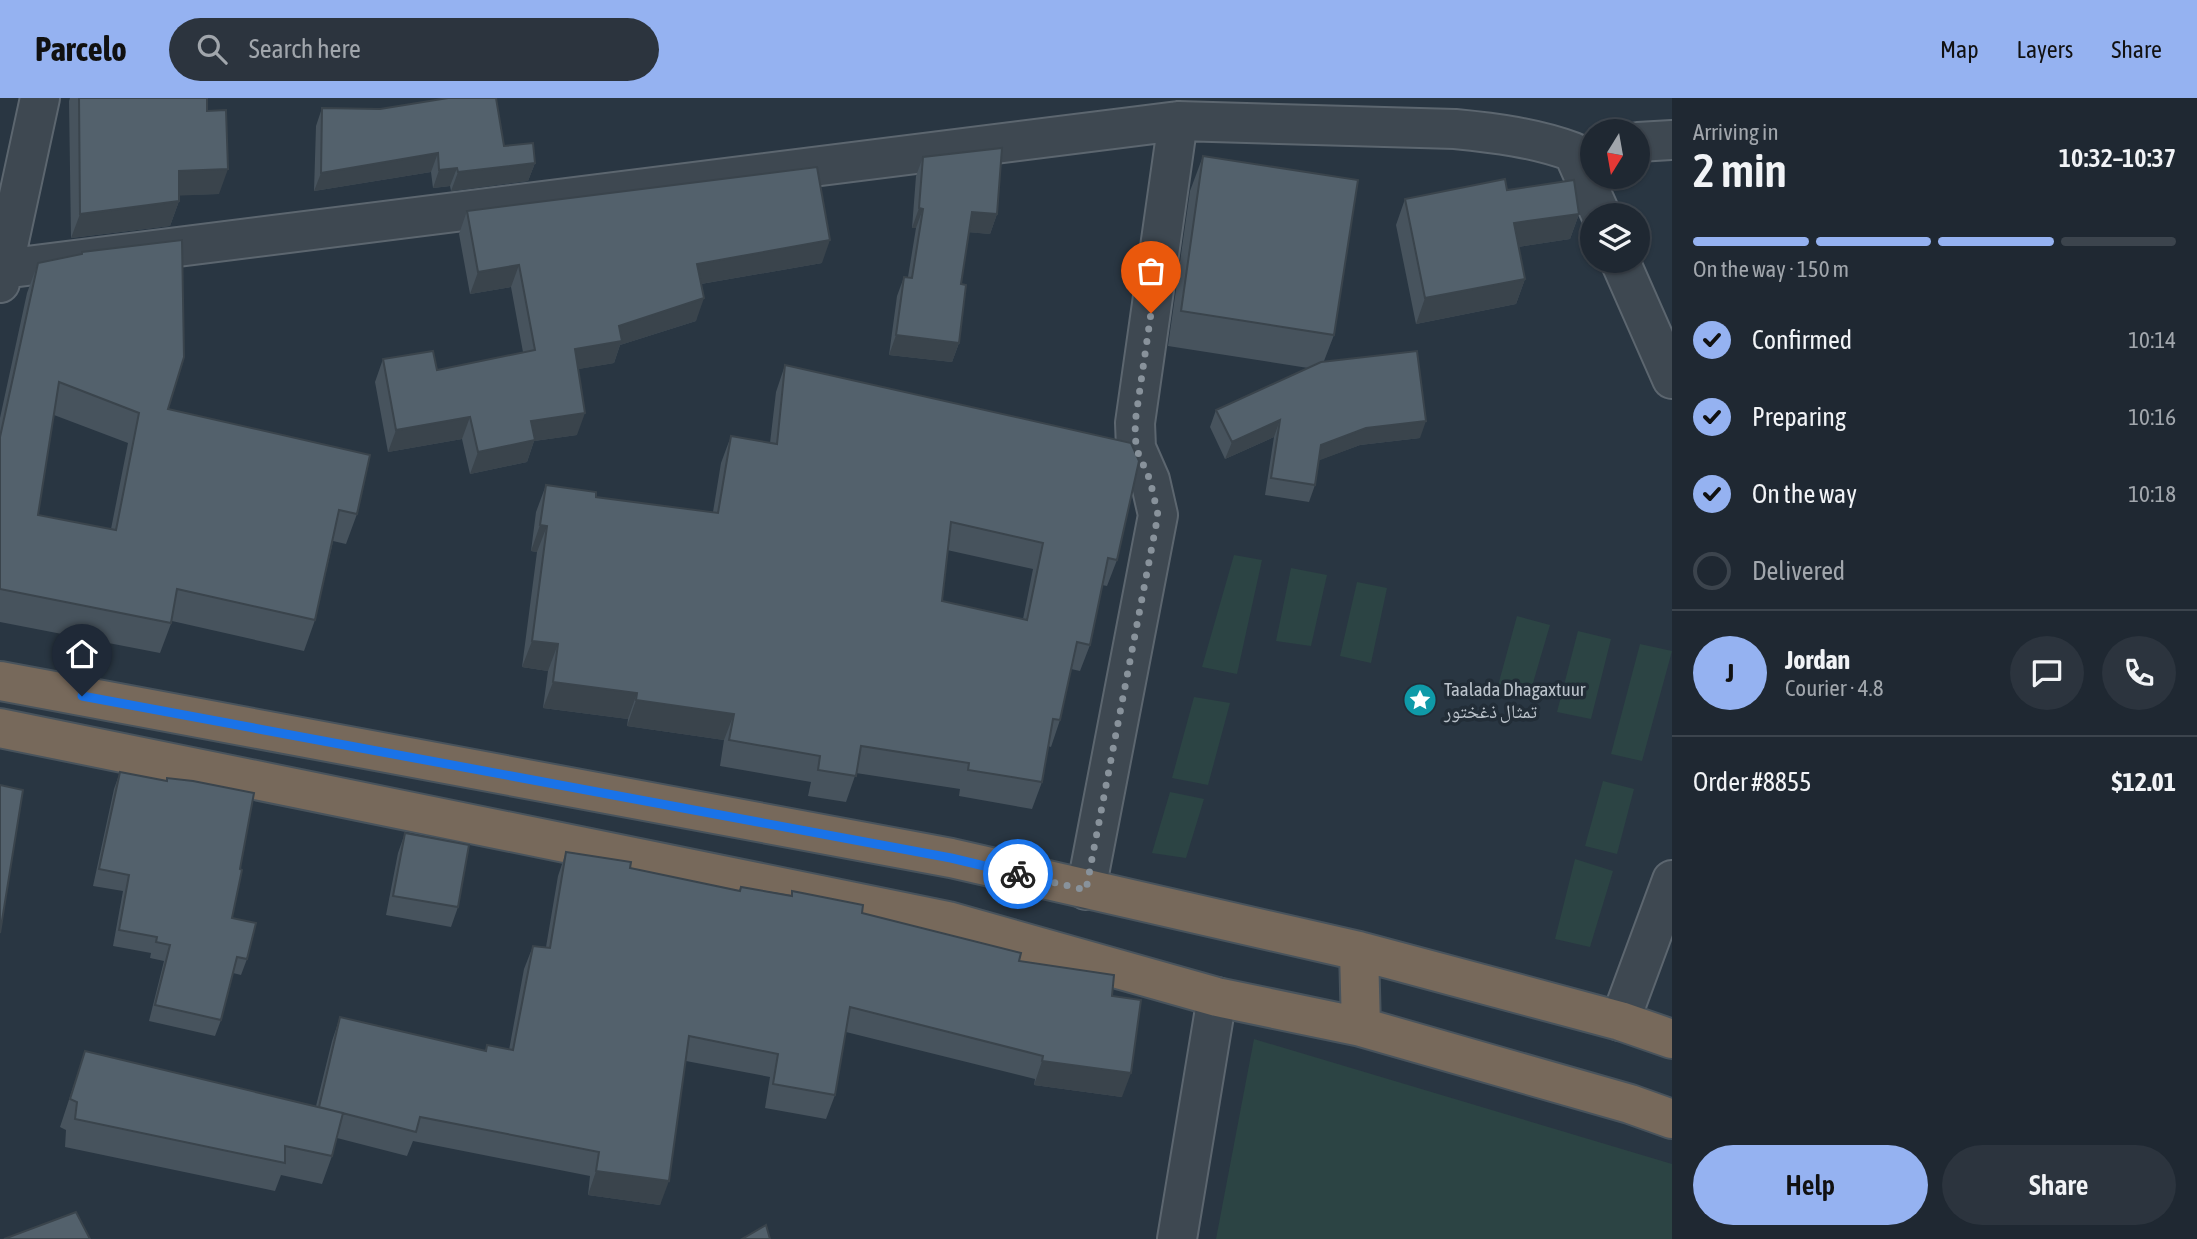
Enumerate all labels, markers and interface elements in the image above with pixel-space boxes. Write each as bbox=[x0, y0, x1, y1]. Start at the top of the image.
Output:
search box bbox=[169, 18, 659, 81]
text: Parcelo bbox=[35, 30, 127, 68]
icon: search bbox=[193, 30, 231, 68]
text: Search here bbox=[249, 34, 361, 64]
text: Map bbox=[1940, 36, 1979, 63]
text: Layers bbox=[2017, 36, 2073, 63]
text: Share bbox=[2111, 36, 2162, 63]
north arrow bbox=[1580, 119, 1650, 189]
map controls bbox=[1580, 119, 1650, 273]
text: Arriving in bbox=[1693, 119, 1779, 145]
text: 10:32–10:37 bbox=[2059, 143, 2176, 173]
text: 2 min bbox=[1693, 144, 1787, 197]
button: layers bbox=[1580, 203, 1650, 273]
pin bbox=[1121, 241, 1181, 313]
icon: bag bbox=[1132, 252, 1170, 290]
text: On the way · 150 m bbox=[1693, 256, 1849, 282]
icon: check bbox=[1693, 321, 1731, 359]
text: Confirmed bbox=[1752, 325, 1852, 355]
text: 10:14 bbox=[2128, 327, 2176, 353]
icon: check bbox=[1693, 398, 1731, 436]
text: Preparing bbox=[1752, 402, 1846, 432]
text: 10:16 bbox=[2128, 404, 2176, 430]
icon: check bbox=[1693, 475, 1731, 513]
text: On the way bbox=[1752, 479, 1857, 509]
text: 10:18 bbox=[2128, 481, 2176, 507]
text: Delivered bbox=[1752, 556, 1845, 586]
pin bbox=[52, 624, 112, 696]
icon: home bbox=[63, 635, 101, 673]
button: chat bbox=[2010, 636, 2084, 710]
button: phone bbox=[2102, 636, 2176, 710]
text: Jordan bbox=[1785, 645, 1850, 675]
text: J bbox=[1726, 658, 1734, 688]
text: Courier · 4.8 bbox=[1785, 675, 1884, 701]
place label: Taalada Dhagaxtuur تمثال ذغختور bbox=[1443, 678, 1586, 723]
place icon: Taalada Dhagaxtuur تمثال ذغختور bbox=[1401, 681, 1439, 719]
text: Order #8855 bbox=[1693, 767, 1812, 797]
text: $12.01 bbox=[2112, 767, 2176, 797]
courier bbox=[983, 839, 1053, 909]
icon: bike bbox=[999, 855, 1037, 893]
button: Help bbox=[1693, 1145, 1928, 1225]
button: Share bbox=[1942, 1145, 2176, 1225]

